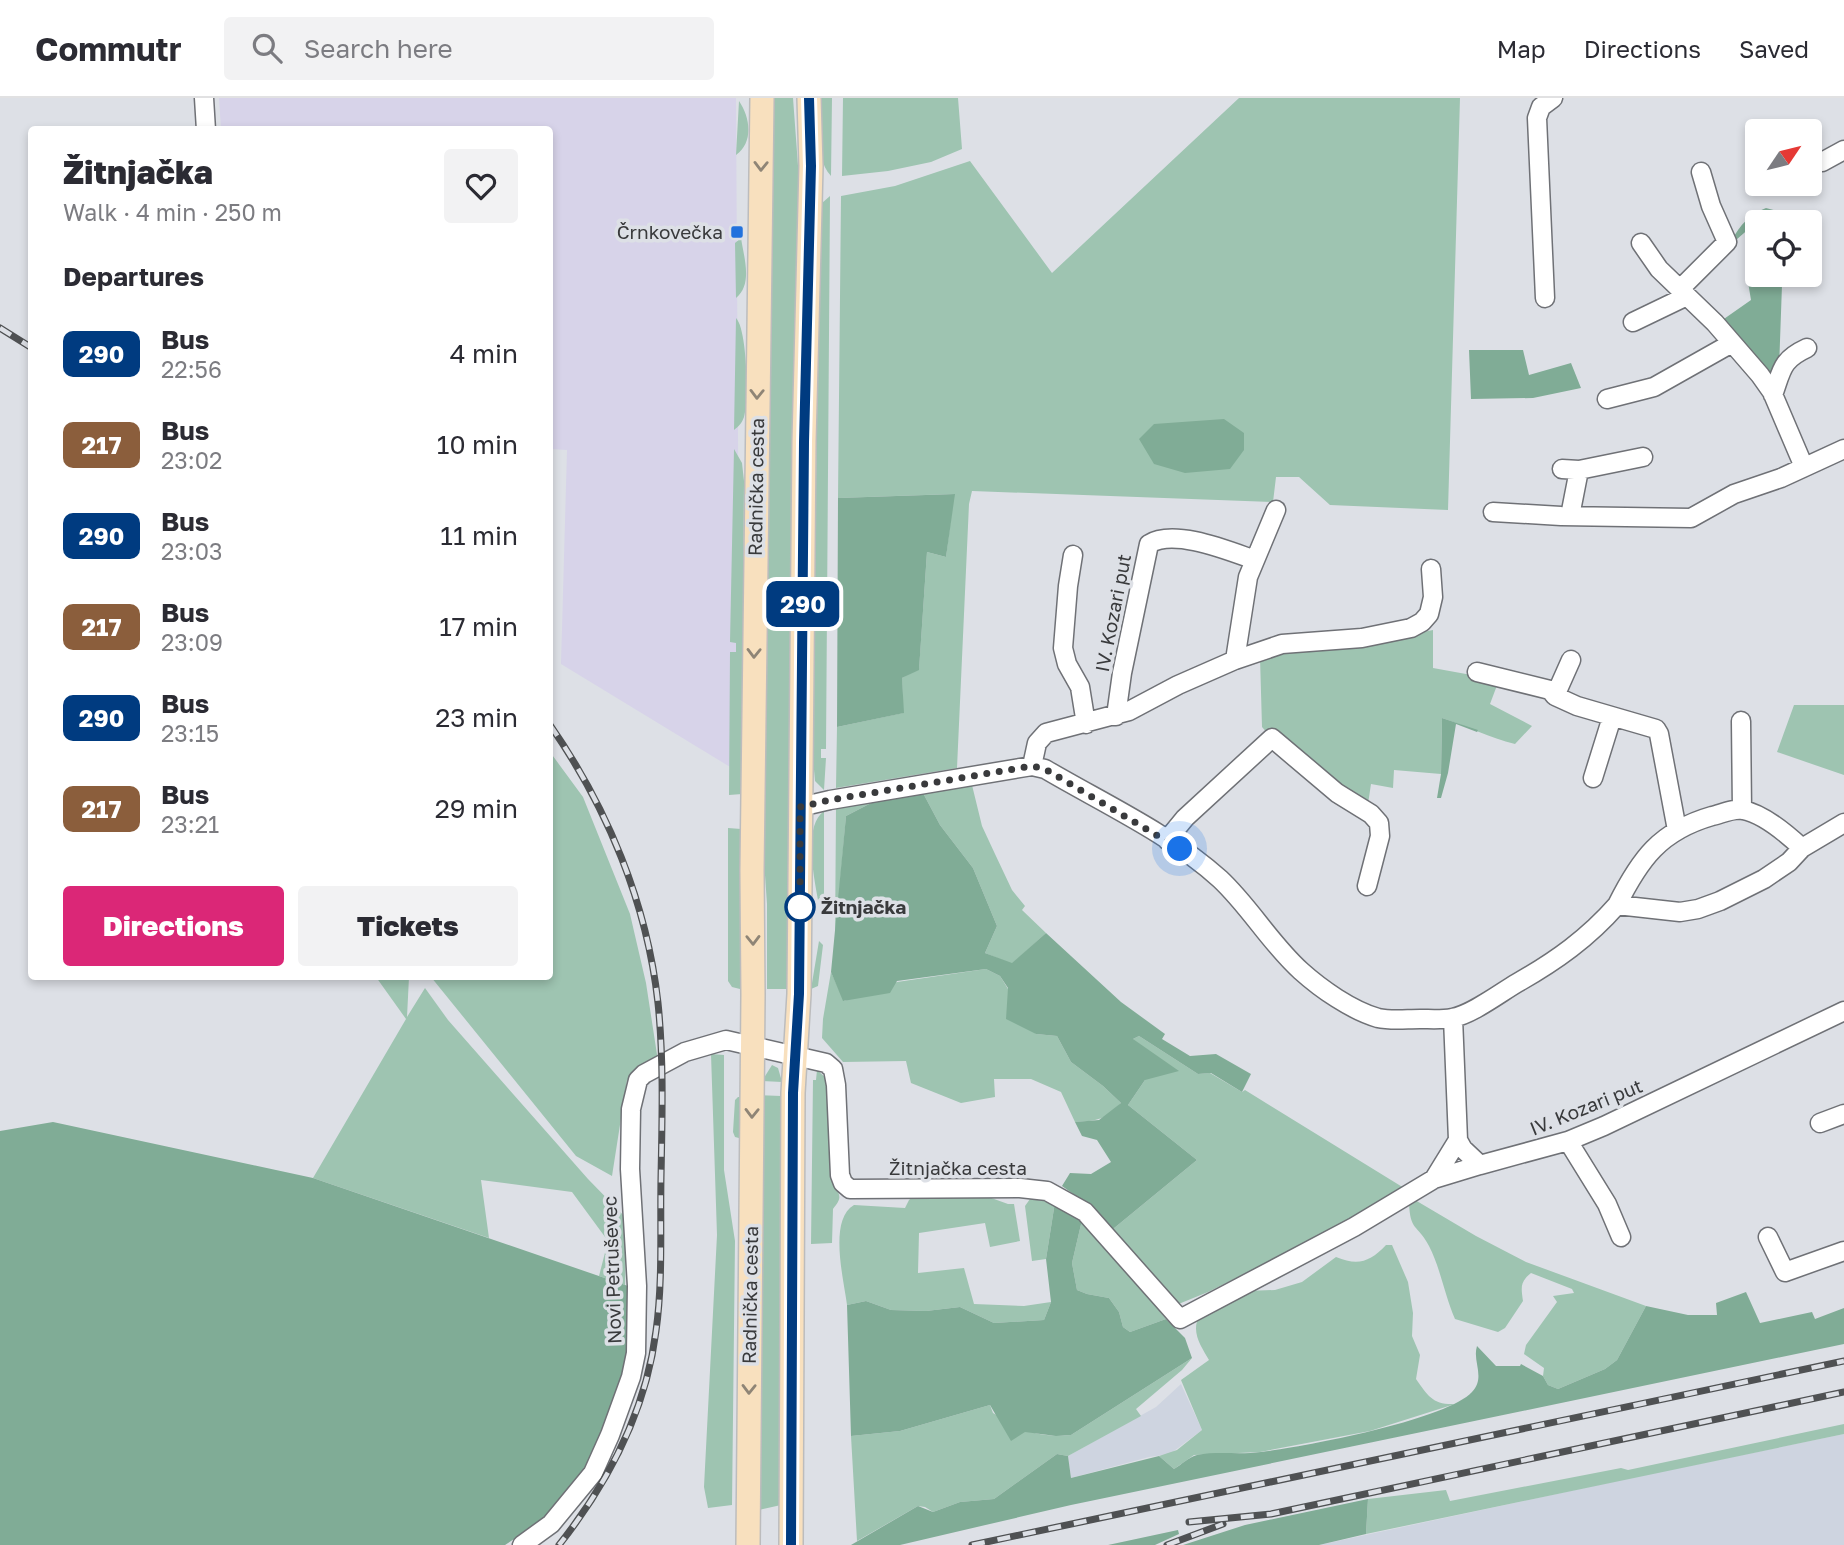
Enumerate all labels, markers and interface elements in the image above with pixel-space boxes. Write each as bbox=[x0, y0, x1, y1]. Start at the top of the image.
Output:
search box bbox=[224, 17, 714, 80]
text: Commutr bbox=[35, 29, 182, 68]
icon: search bbox=[248, 29, 286, 67]
text: Search here bbox=[304, 33, 453, 64]
text: Map bbox=[1497, 34, 1546, 63]
text: Directions bbox=[1584, 34, 1701, 63]
text: Saved bbox=[1739, 34, 1809, 63]
north arrow bbox=[1745, 119, 1822, 196]
map controls bbox=[1745, 119, 1822, 287]
button: heart bbox=[444, 149, 518, 223]
text: Žitnjačka bbox=[63, 152, 213, 191]
one-way arrow bbox=[753, 161, 769, 172]
text: Walk · 4 min · 250 m bbox=[63, 198, 282, 226]
button: locate bbox=[1745, 210, 1822, 287]
place label: Črnkovečka bbox=[617, 220, 723, 243]
marker: Črnkovečka bbox=[729, 224, 745, 240]
text: Departures bbox=[63, 261, 204, 292]
text: Bus bbox=[161, 324, 209, 355]
text: 4 min bbox=[450, 338, 518, 369]
text: 290 bbox=[79, 339, 124, 368]
text: 22:56 bbox=[161, 355, 222, 383]
one-way arrow bbox=[749, 389, 765, 399]
text: Bus bbox=[161, 415, 209, 446]
street label: Radnička cesta bbox=[743, 418, 768, 556]
text: 10 min bbox=[437, 429, 518, 460]
text: 217 bbox=[81, 430, 122, 459]
text: 23:02 bbox=[161, 446, 222, 474]
text: Bus bbox=[161, 506, 209, 537]
text: 11 min bbox=[440, 520, 518, 551]
text: 290 bbox=[79, 521, 124, 550]
text: 23:03 bbox=[161, 537, 222, 565]
street label: IV. Kozari put bbox=[1090, 552, 1135, 674]
line badge: 290 bbox=[763, 581, 843, 627]
text: 290 bbox=[780, 589, 826, 618]
text: Bus bbox=[161, 597, 209, 628]
text: 17 min bbox=[439, 611, 518, 642]
text: 217 bbox=[81, 612, 122, 641]
text: 23:09 bbox=[161, 628, 223, 656]
one-way arrow bbox=[746, 648, 762, 659]
text: Bus bbox=[161, 688, 209, 719]
text: 23 min bbox=[435, 702, 518, 733]
text: 290 bbox=[79, 703, 124, 732]
text: 23:15 bbox=[161, 719, 219, 747]
text: Bus bbox=[161, 779, 209, 810]
text: 29 min bbox=[435, 793, 518, 824]
text: 217 bbox=[81, 794, 122, 823]
text: 23:21 bbox=[161, 810, 219, 838]
your location bbox=[1162, 831, 1197, 866]
button: Directions bbox=[63, 886, 284, 966]
button: Tickets bbox=[298, 886, 518, 966]
marker: Žitnjačka bbox=[785, 892, 815, 922]
place label: Žitnjačka bbox=[821, 895, 906, 918]
one-way arrow bbox=[745, 935, 761, 945]
street label: IV. Kozari put bbox=[1526, 1073, 1646, 1140]
one-way arrow bbox=[744, 1108, 759, 1119]
street label: Žitnjačka cesta bbox=[889, 1156, 1027, 1179]
street label: Novi Petruševec bbox=[597, 1196, 626, 1344]
street label: Radnička cesta bbox=[737, 1226, 762, 1364]
one-way arrow bbox=[741, 1385, 757, 1395]

